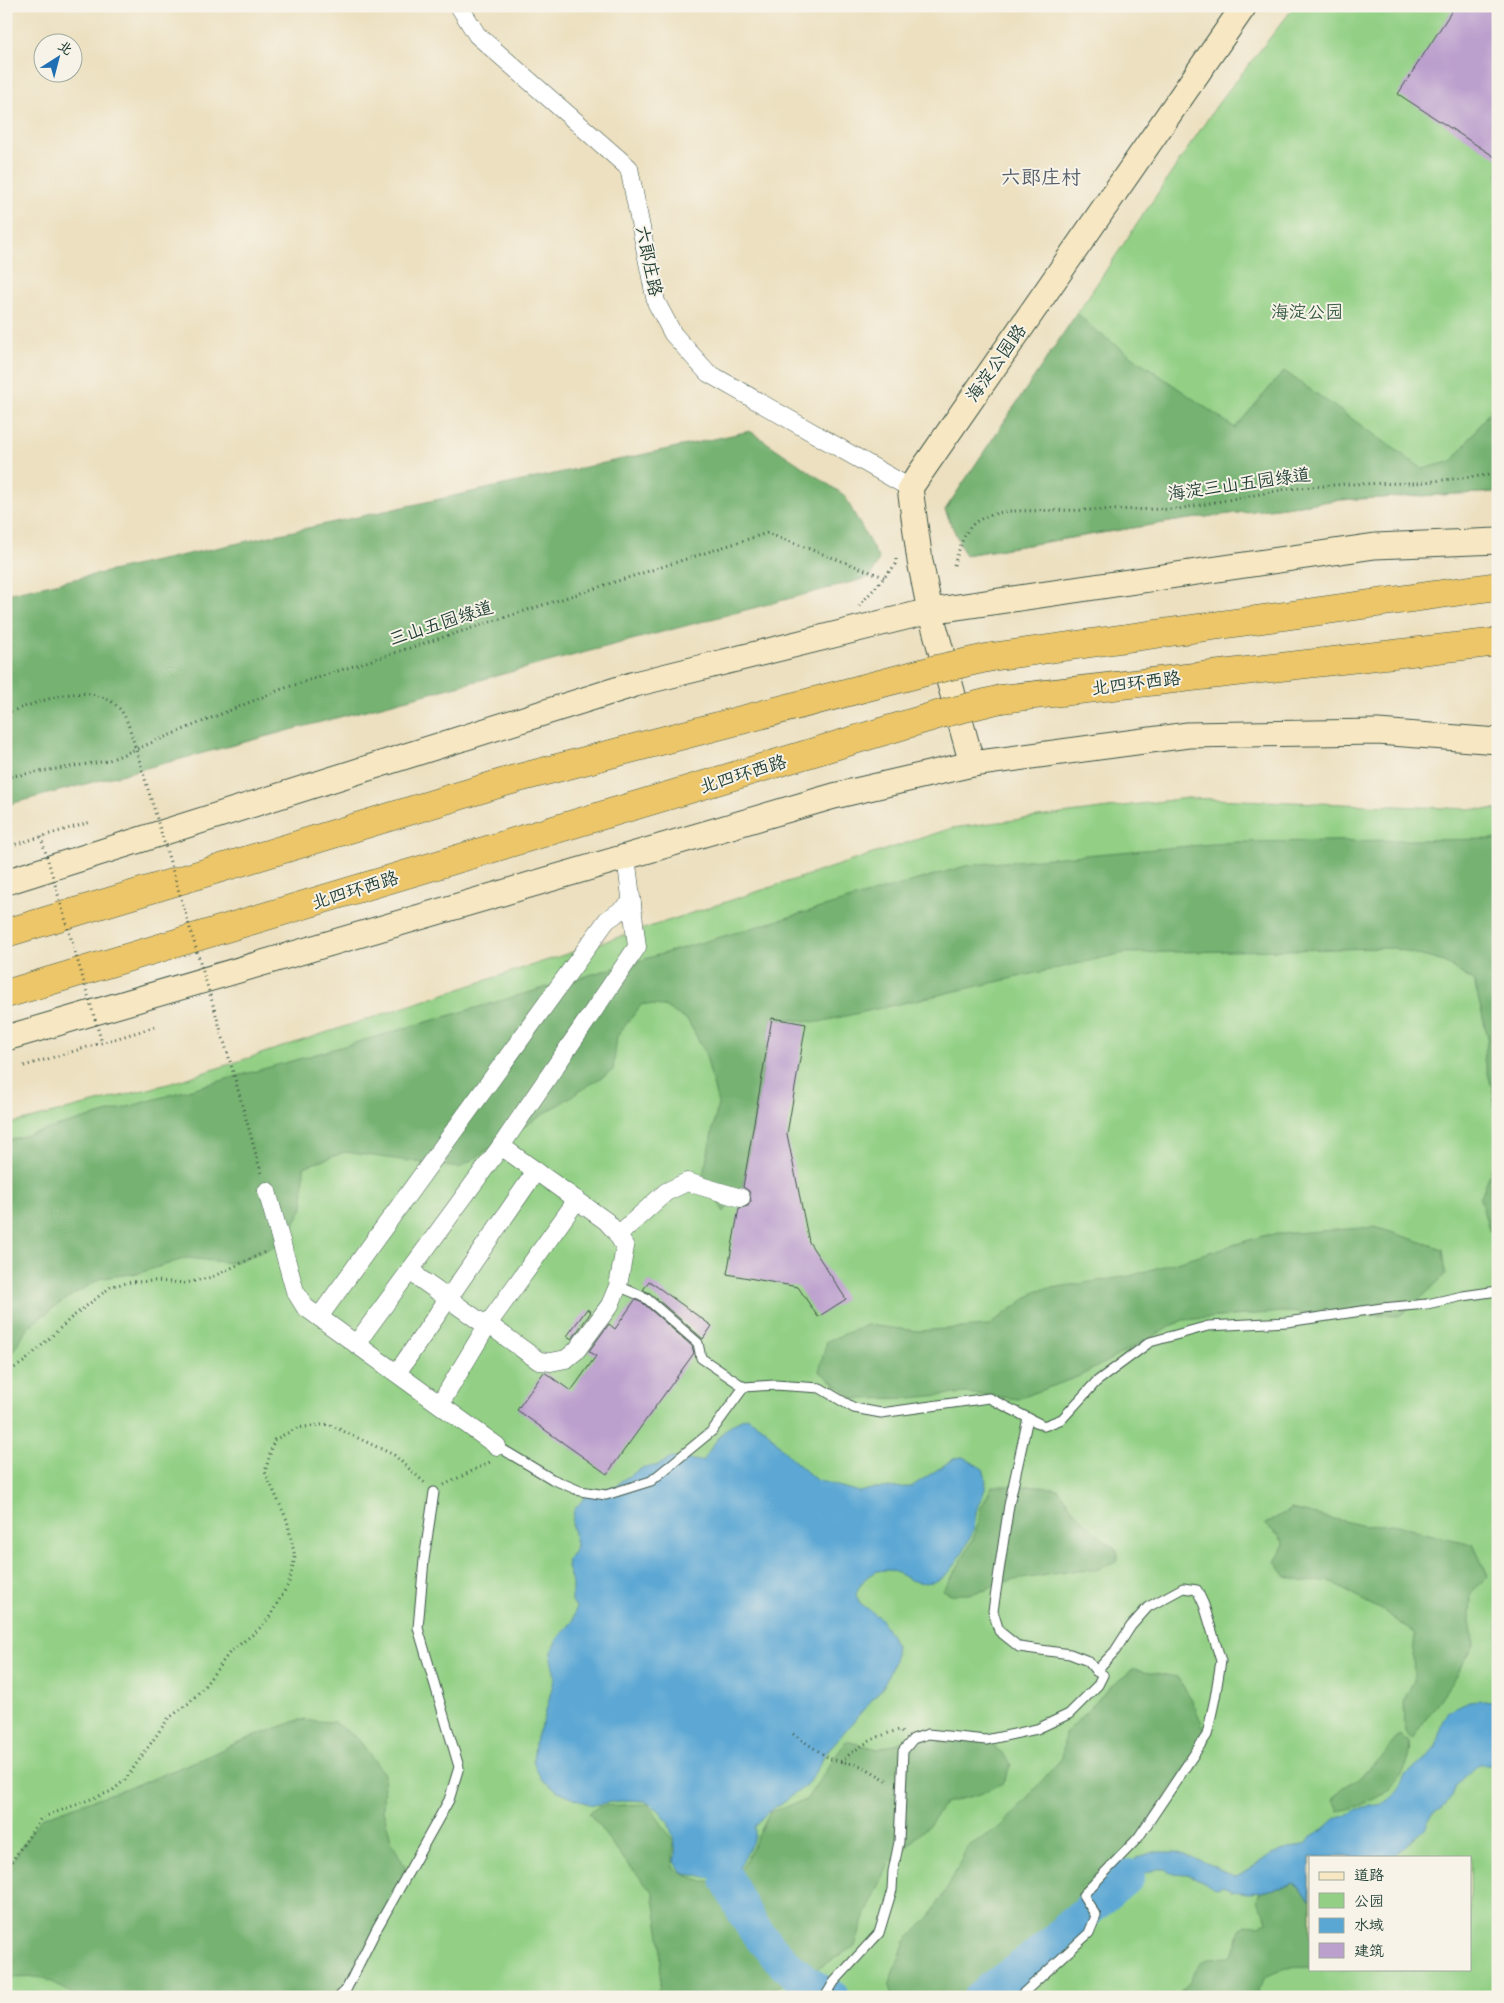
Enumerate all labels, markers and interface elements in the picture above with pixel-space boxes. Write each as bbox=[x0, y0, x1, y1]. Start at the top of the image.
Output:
north arrow bbox=[32, 32, 82, 82]
text: 北 bbox=[52, 34, 78, 62]
district label: 六郎庄村 bbox=[1001, 160, 1081, 195]
street label: 六郎庄路 bbox=[626, 222, 672, 300]
park label: 海淀公园 bbox=[1271, 296, 1343, 328]
street label: 海淀公园路 bbox=[957, 317, 1035, 409]
street label: 海淀三山五园绿道 bbox=[1165, 458, 1313, 510]
street label: 三山五园绿道 bbox=[385, 591, 497, 655]
street label: 北四环西路 bbox=[1089, 662, 1183, 704]
street label: 北四环西路 bbox=[695, 746, 791, 802]
street label: 北四环西路 bbox=[307, 862, 403, 918]
legend bbox=[1309, 1856, 1472, 1970]
text: 道路 bbox=[1354, 1862, 1384, 1888]
text: 公园 bbox=[1354, 1888, 1384, 1914]
text: 水域 bbox=[1354, 1912, 1384, 1938]
text: 建筑 bbox=[1354, 1938, 1384, 1964]

